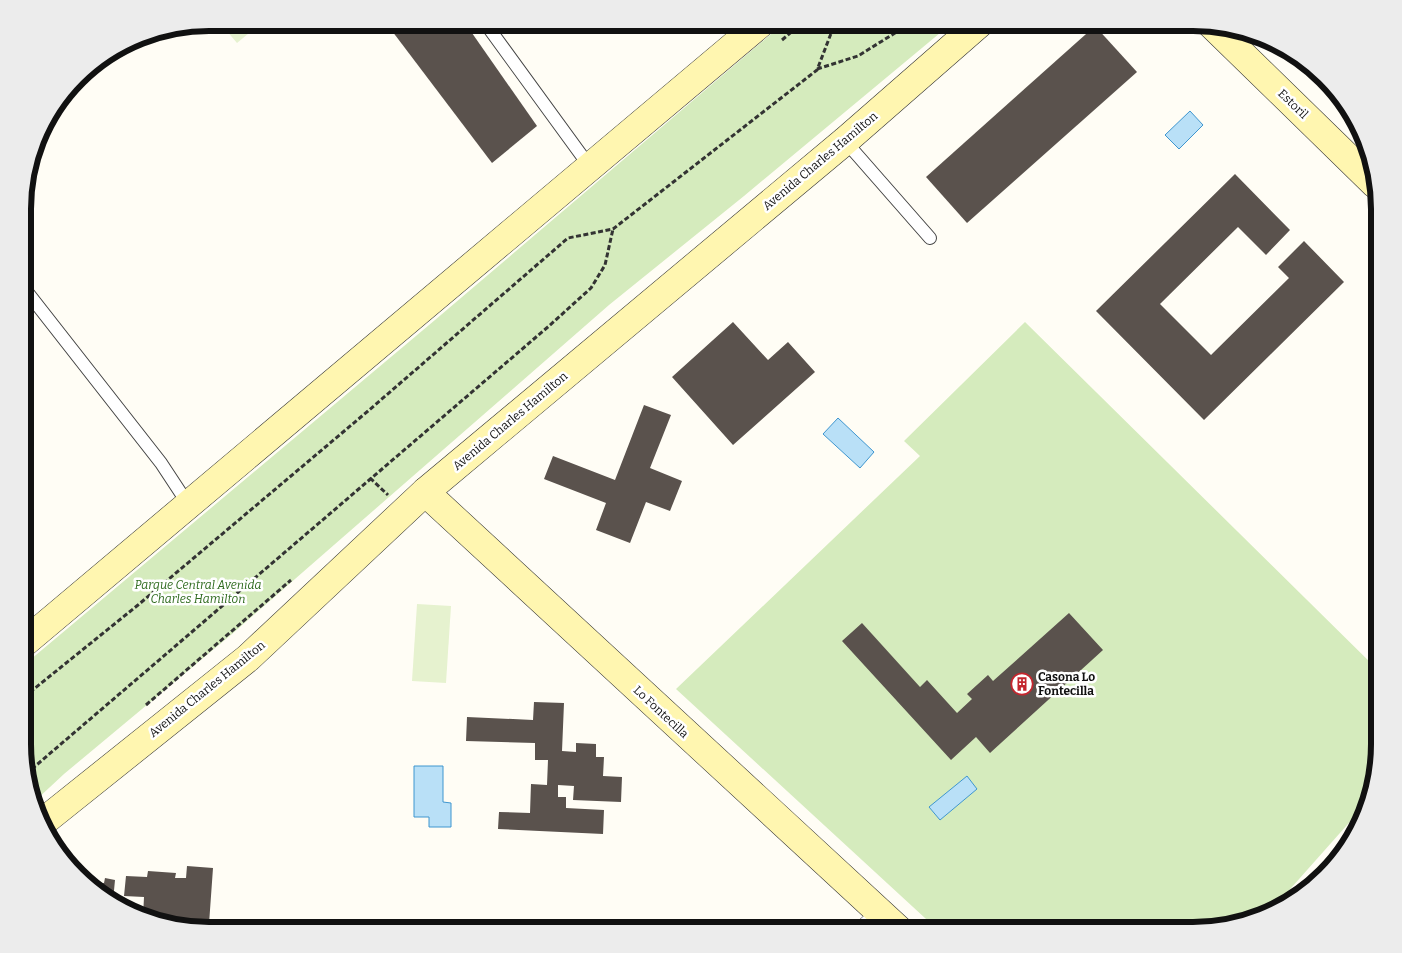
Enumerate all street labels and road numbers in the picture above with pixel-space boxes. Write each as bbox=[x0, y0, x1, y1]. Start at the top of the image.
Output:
street label: Estoril bbox=[1275, 86, 1311, 122]
street label: Avenida Charles Hamilton bbox=[760, 109, 881, 213]
street label: Avenida Charles Hamilton bbox=[450, 369, 571, 473]
street label: Avenida Charles Hamilton bbox=[146, 638, 268, 740]
street label: Lo Fontecilla bbox=[631, 683, 692, 741]

